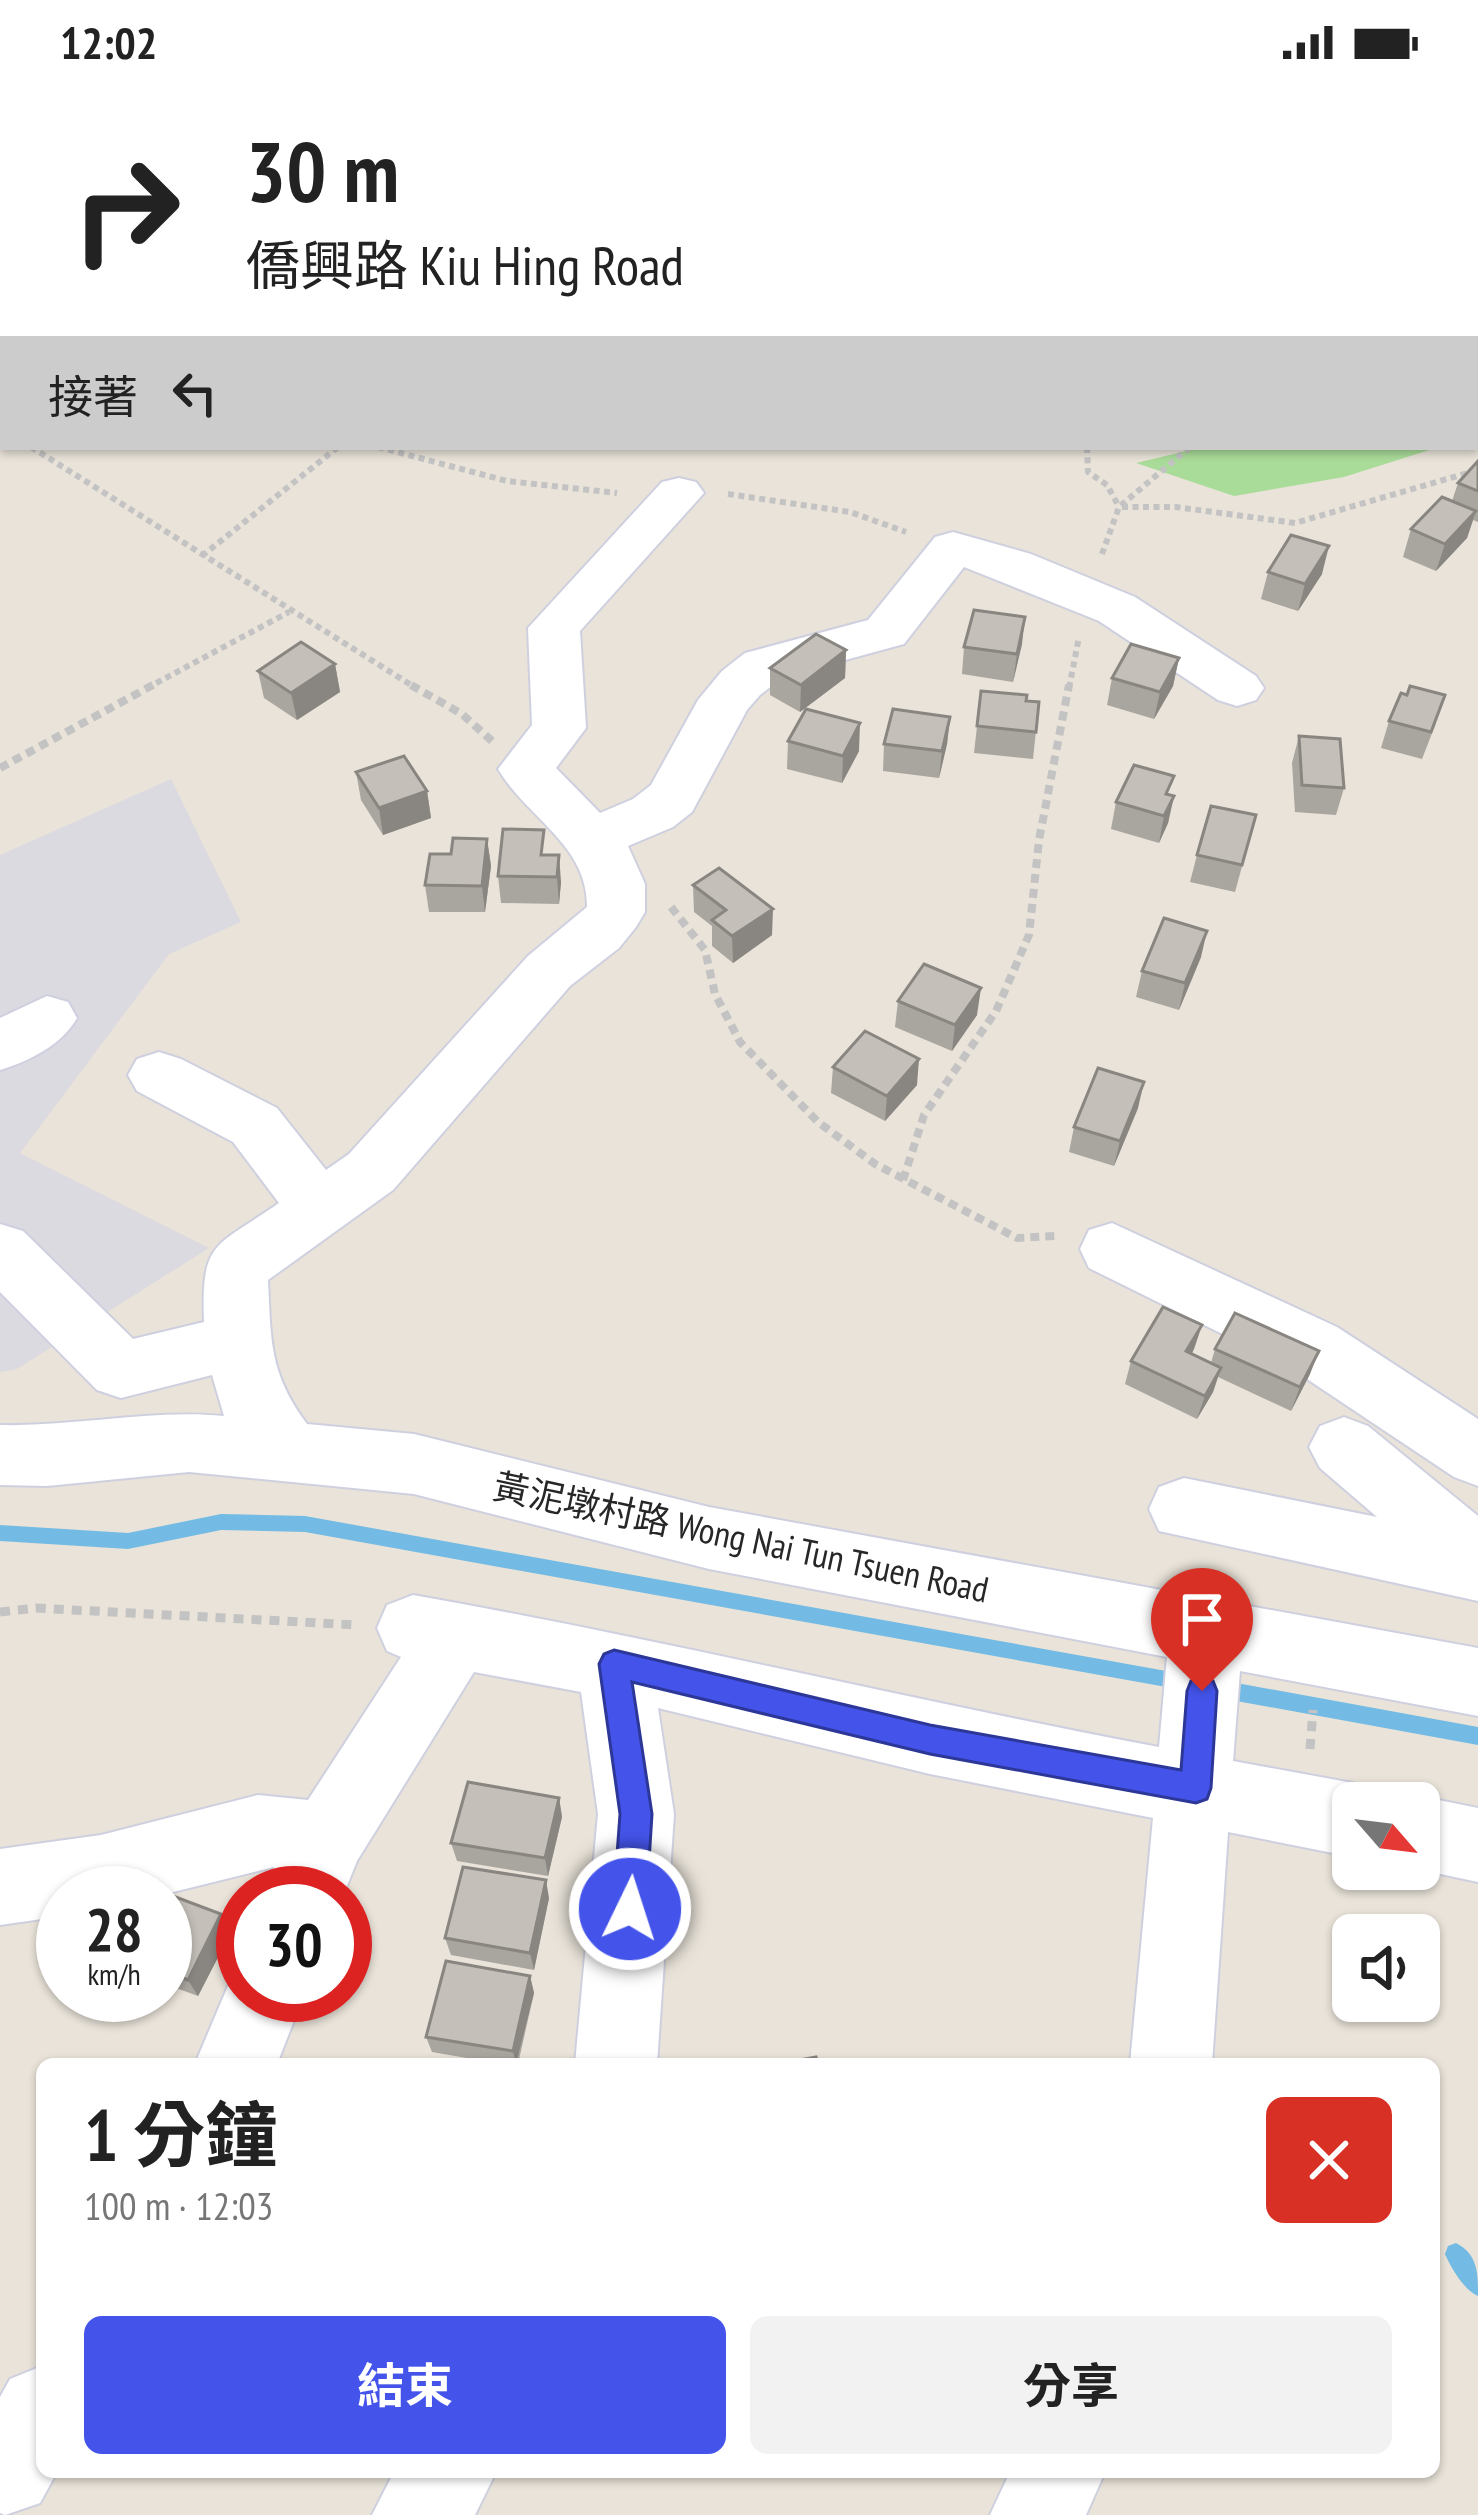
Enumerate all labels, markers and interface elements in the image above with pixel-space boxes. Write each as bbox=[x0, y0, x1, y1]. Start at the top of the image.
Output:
text: 12:02 bbox=[60, 13, 157, 71]
text: 30 m bbox=[246, 116, 399, 225]
icon: right bbox=[48, 132, 204, 288]
text: 僑興路 Kiu Hing Road bbox=[246, 230, 684, 300]
icon: left bbox=[162, 360, 228, 426]
text: 接著 bbox=[48, 367, 138, 425]
street label: 黃泥墩村路 Wong Nai Tun Tsuen Road bbox=[489, 1462, 993, 1612]
pin bbox=[1151, 1568, 1253, 1691]
icon: arrive bbox=[1169, 1586, 1235, 1652]
north arrow bbox=[1332, 1782, 1440, 1890]
map controls bbox=[1332, 1782, 1440, 2022]
position arrow bbox=[567, 1846, 693, 1972]
speed limit sign: 30 bbox=[216, 1866, 372, 2022]
text: 28 bbox=[85, 1890, 143, 1968]
button: sound bbox=[1332, 1914, 1440, 2022]
text: km/h bbox=[87, 1954, 141, 1993]
text: 1 分鐘 bbox=[84, 2088, 277, 2181]
button: close bbox=[1266, 2097, 1392, 2223]
text: 100 m · 12:03 bbox=[84, 2180, 273, 2231]
button: 結束 bbox=[84, 2316, 726, 2454]
button: 分享 bbox=[750, 2316, 1392, 2454]

